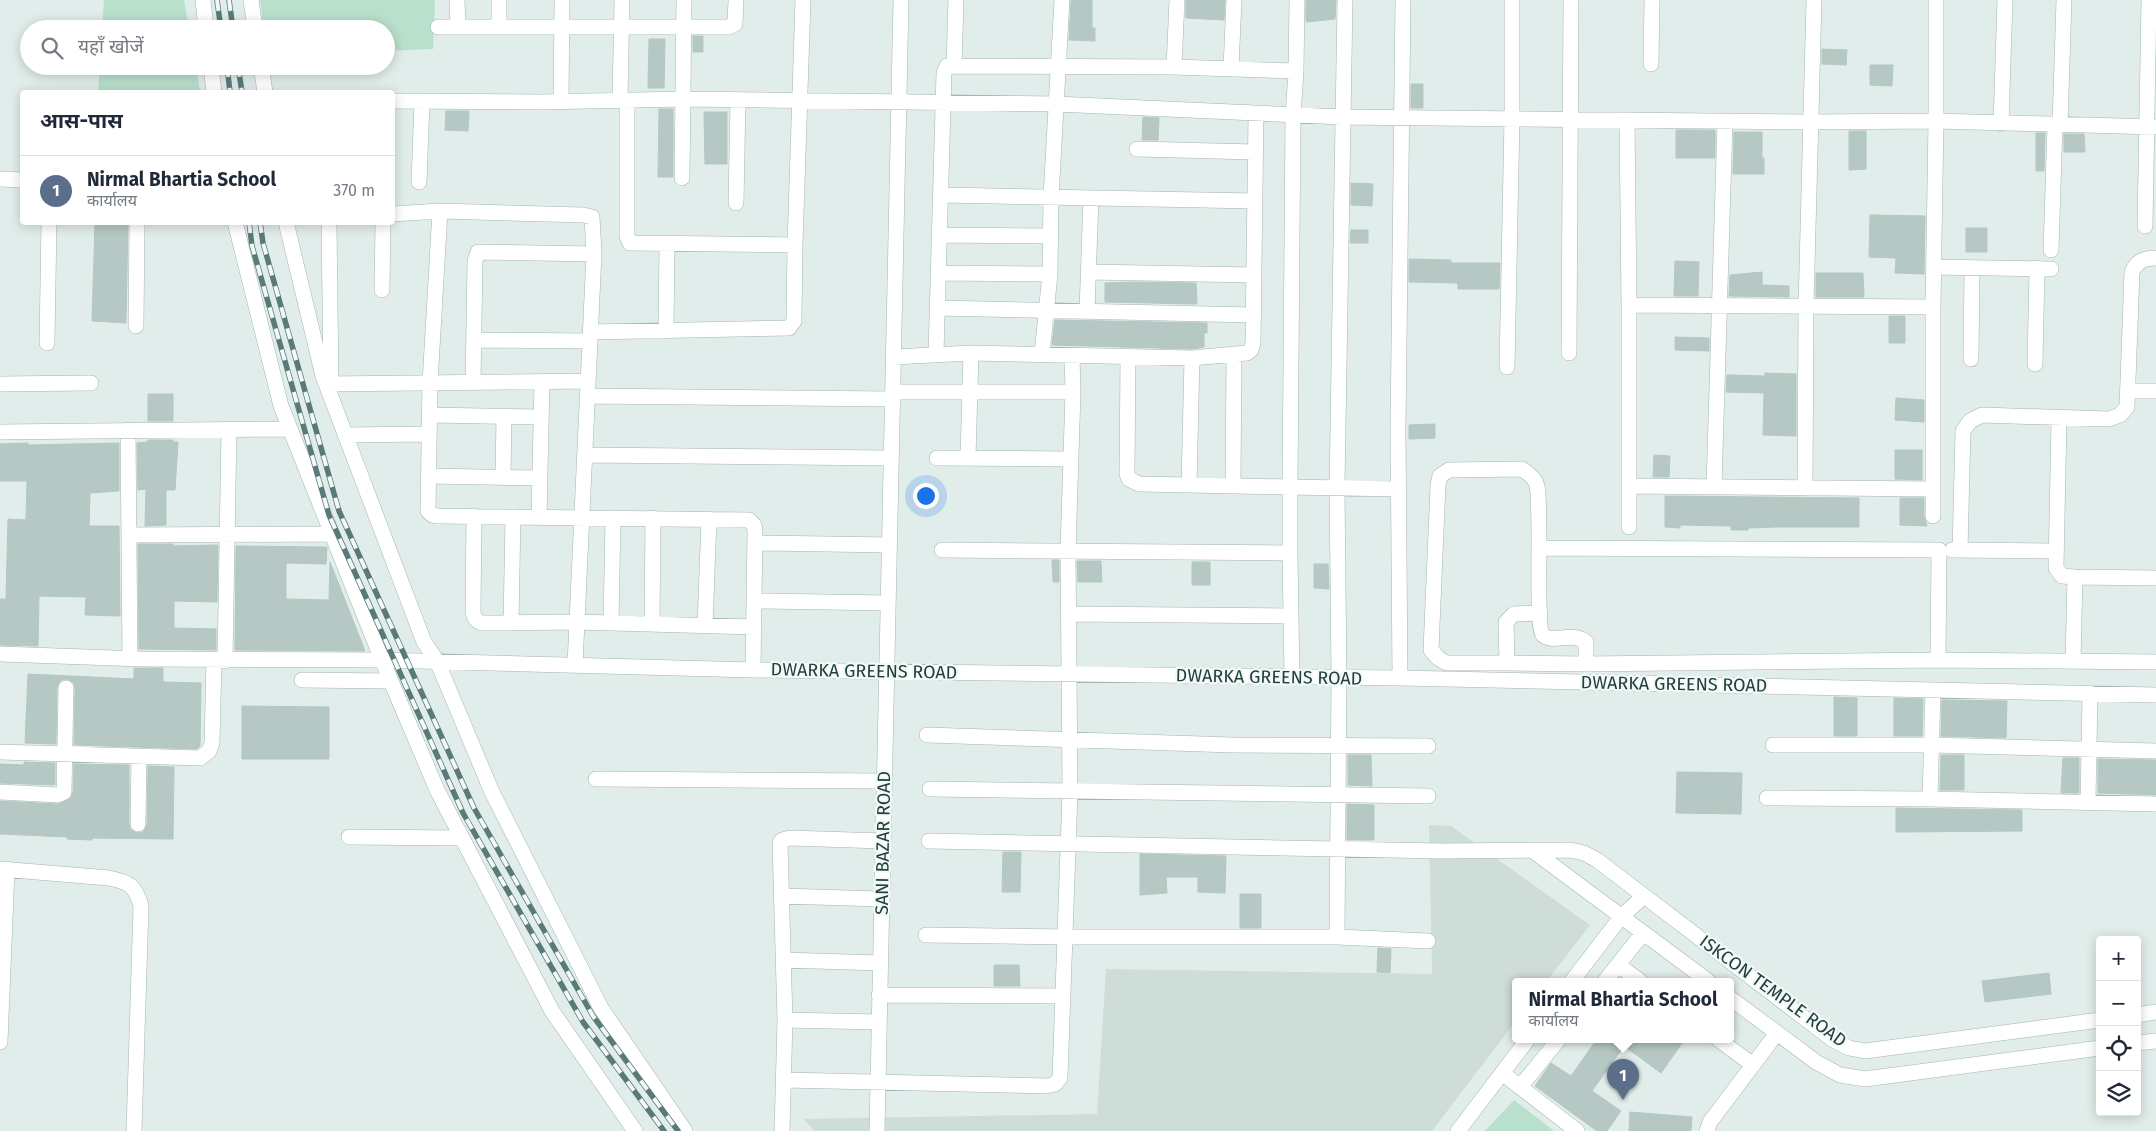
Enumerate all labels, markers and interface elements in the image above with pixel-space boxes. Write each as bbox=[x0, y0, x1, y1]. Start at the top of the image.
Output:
search box bbox=[20, 20, 395, 75]
icon: search bbox=[38, 34, 66, 62]
text: यहाँ खोजें bbox=[78, 35, 144, 58]
text: आस-पास bbox=[40, 108, 123, 134]
text: Nirmal Bhartia School bbox=[87, 168, 276, 191]
text: 1 bbox=[52, 181, 60, 200]
text: 370 m bbox=[333, 181, 375, 200]
text: कार्यालय bbox=[87, 191, 137, 210]
your location bbox=[913, 483, 939, 509]
street label: DWARKA GREENS ROAD bbox=[770, 658, 958, 684]
street label: DWARKA GREENS ROAD bbox=[1175, 664, 1363, 690]
street label: DWARKA GREENS ROAD bbox=[1580, 671, 1768, 697]
street label: SANI BAZAR ROAD bbox=[871, 771, 895, 915]
street label: ISKCON TEMPLE ROAD bbox=[1695, 930, 1851, 1052]
map controls bbox=[2096, 936, 2141, 1116]
button: + bbox=[2096, 936, 2141, 981]
popup bbox=[1512, 978, 1734, 1043]
button: − bbox=[2096, 981, 2141, 1026]
text: Nirmal Bhartia School bbox=[1528, 988, 1718, 1011]
text: कार्यालय bbox=[1528, 1011, 1578, 1030]
button: locate bbox=[2096, 1026, 2141, 1071]
pin: 1 bbox=[1607, 1059, 1639, 1100]
button: layers bbox=[2096, 1071, 2141, 1116]

